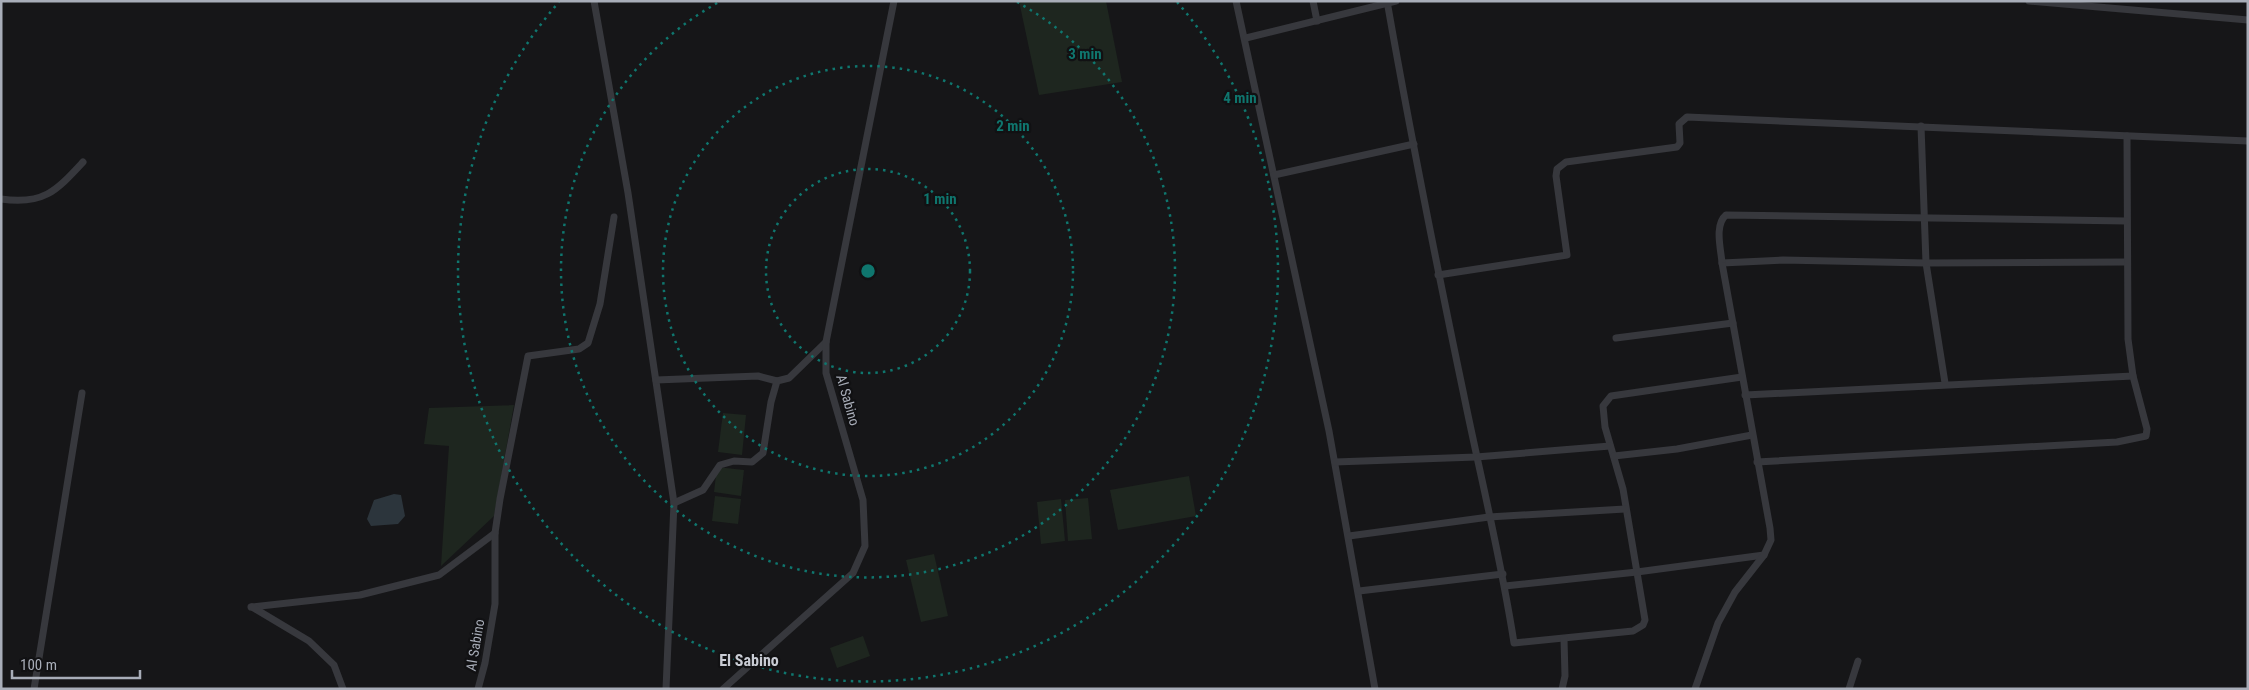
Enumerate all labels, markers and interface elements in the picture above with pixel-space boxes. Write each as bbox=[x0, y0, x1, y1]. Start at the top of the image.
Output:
text: 3 min bbox=[1068, 45, 1102, 63]
text: 4 min bbox=[1223, 89, 1257, 107]
text: 2 min bbox=[996, 117, 1030, 135]
text: 1 min bbox=[923, 190, 957, 208]
centre of rings bbox=[859, 262, 877, 280]
street label: Al Sabino bbox=[833, 373, 863, 427]
street label: Al Sabino bbox=[463, 618, 487, 672]
scale bar bbox=[12, 648, 140, 680]
district label: El Sabino bbox=[719, 651, 779, 670]
text: 100 m bbox=[20, 656, 57, 674]

